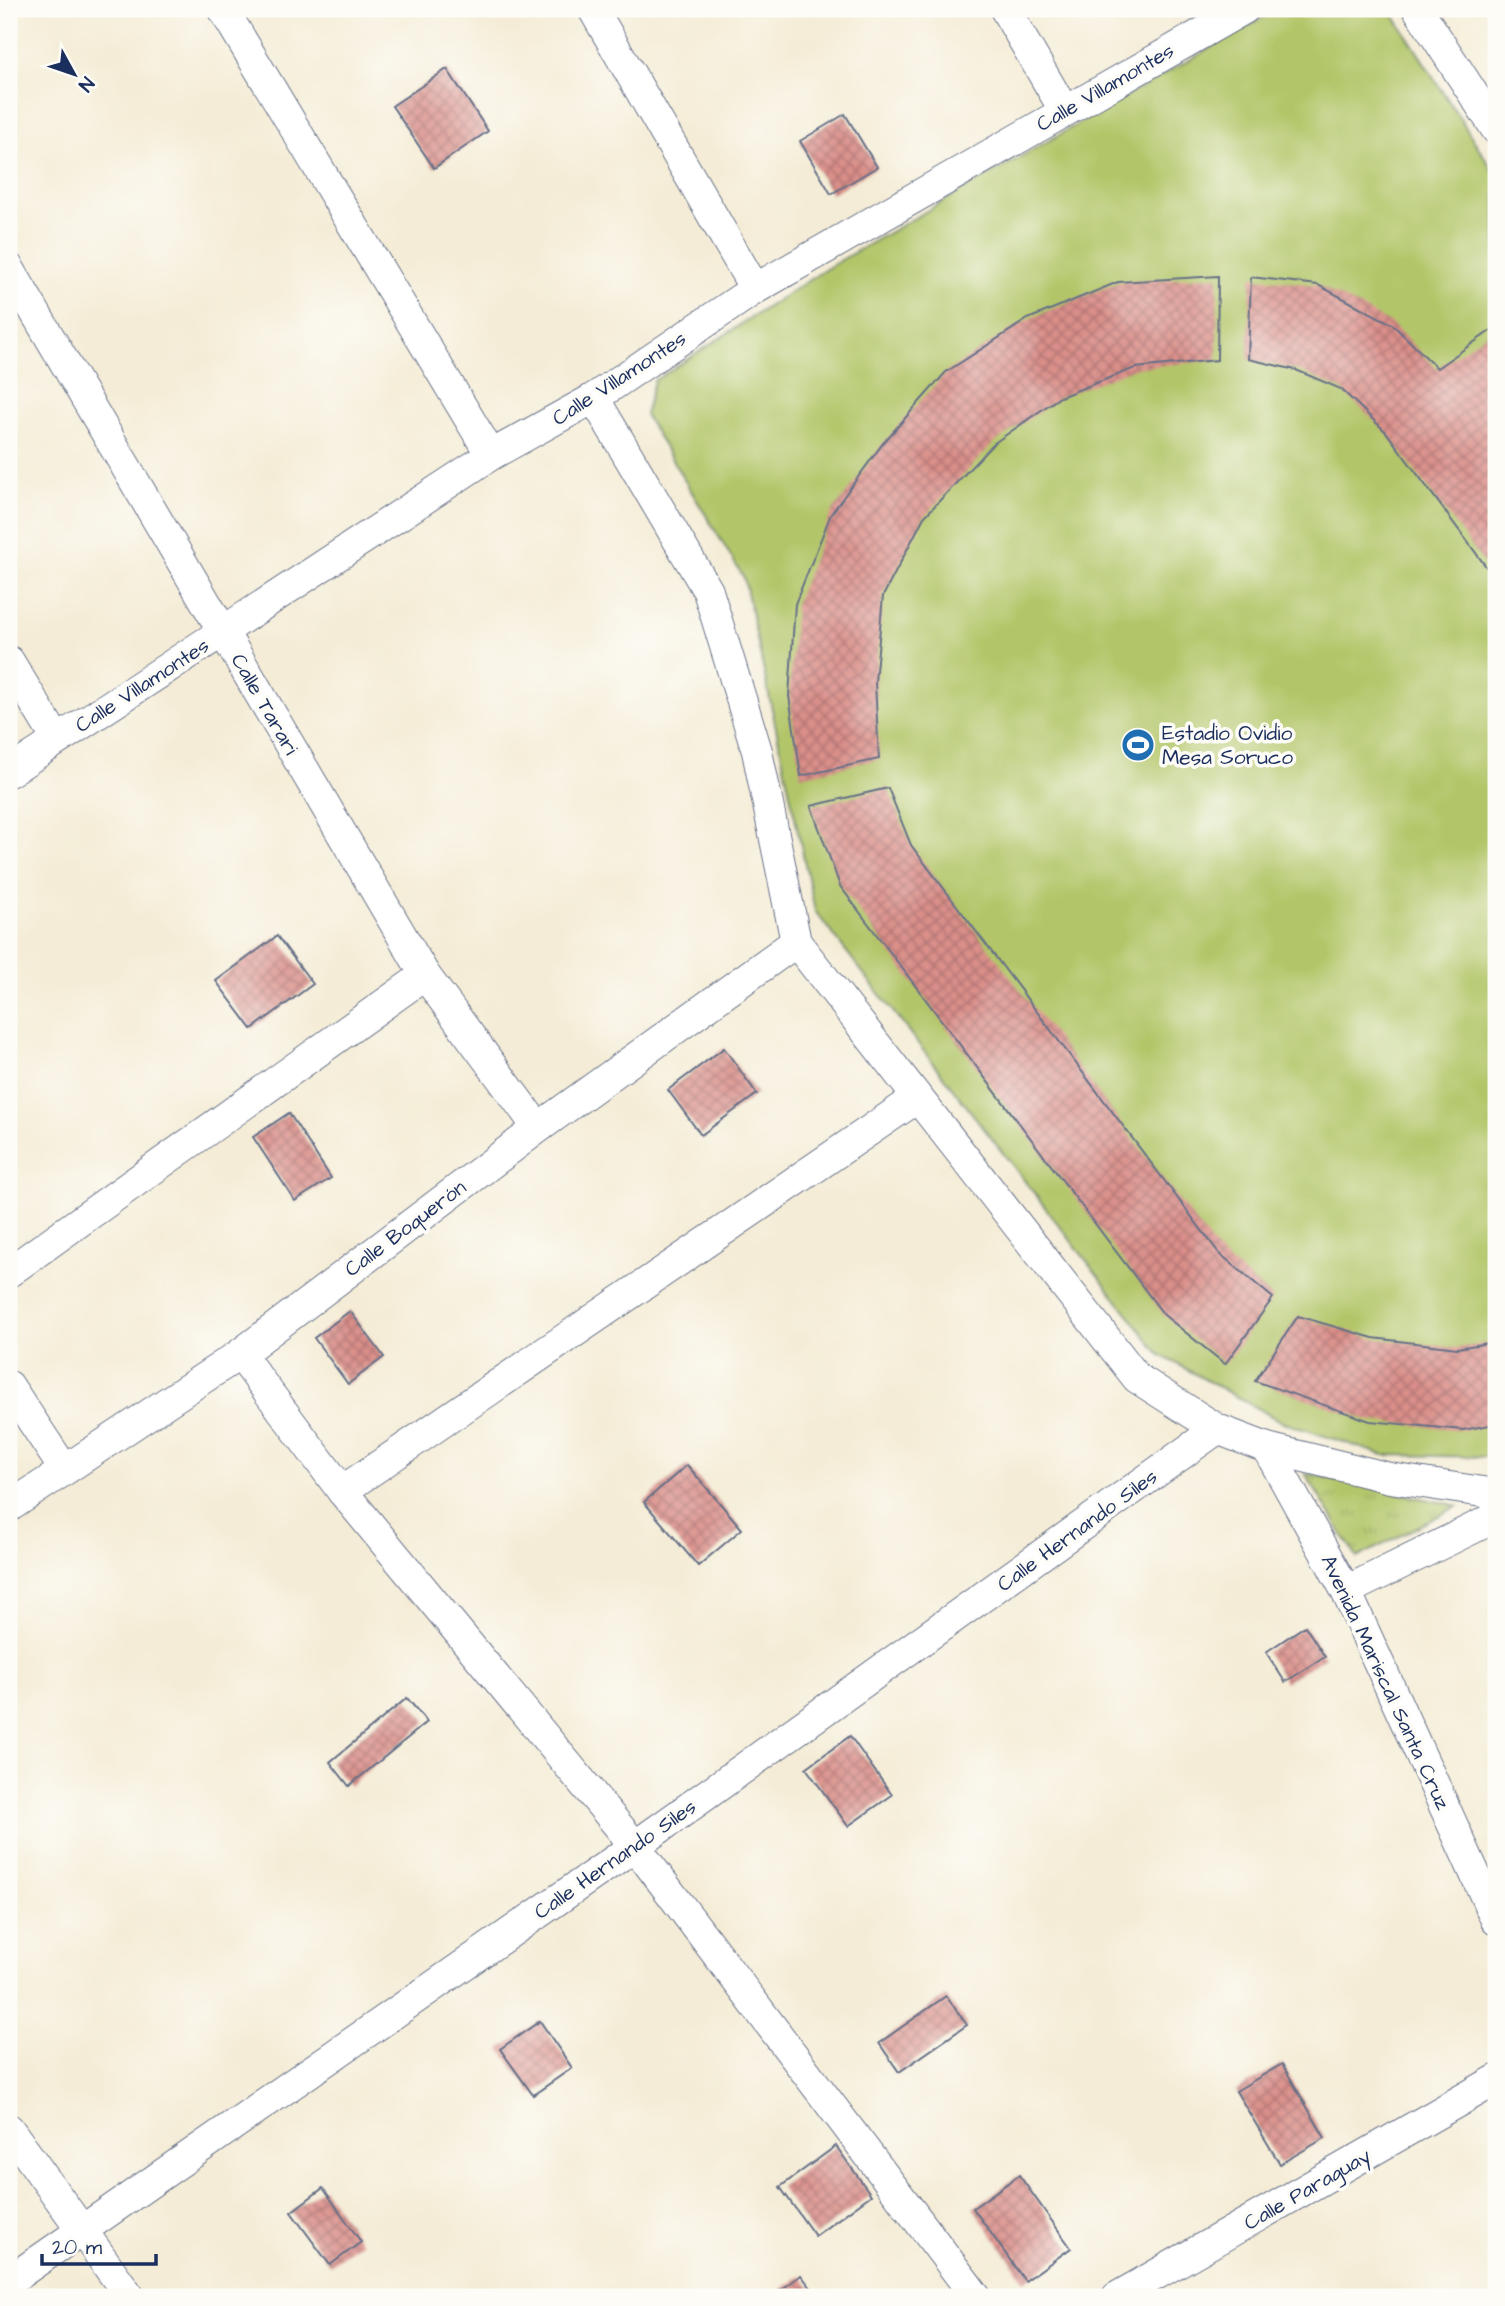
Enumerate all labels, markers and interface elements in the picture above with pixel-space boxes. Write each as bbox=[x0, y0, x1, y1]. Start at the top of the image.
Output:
street label: Calle Villamontes bbox=[1031, 36, 1179, 139]
north arrow bbox=[38, 38, 108, 108]
text: N bbox=[72, 71, 100, 97]
street label: Calle Villamontes bbox=[547, 324, 692, 433]
street label: Calle Villamontes bbox=[70, 631, 215, 740]
street label: Calle Tarari bbox=[224, 648, 305, 760]
place label: Estadio Ovidio Mesa Soruco bbox=[1162, 719, 1293, 772]
sports icon: Estadio Ovidio Mesa Soruco bbox=[1119, 726, 1157, 764]
street label: Calle Boquerón bbox=[339, 1173, 472, 1284]
street label: Calle Hernando Siles bbox=[991, 1462, 1164, 1599]
street label: Avenida Mariscal Santa Cruz bbox=[1314, 1550, 1458, 1815]
street label: Calle Hernando Siles bbox=[528, 1792, 702, 1926]
street label: Calle Paraguay bbox=[1239, 2141, 1377, 2239]
scale bar bbox=[42, 2222, 156, 2266]
text: 20 m bbox=[52, 2233, 103, 2262]

